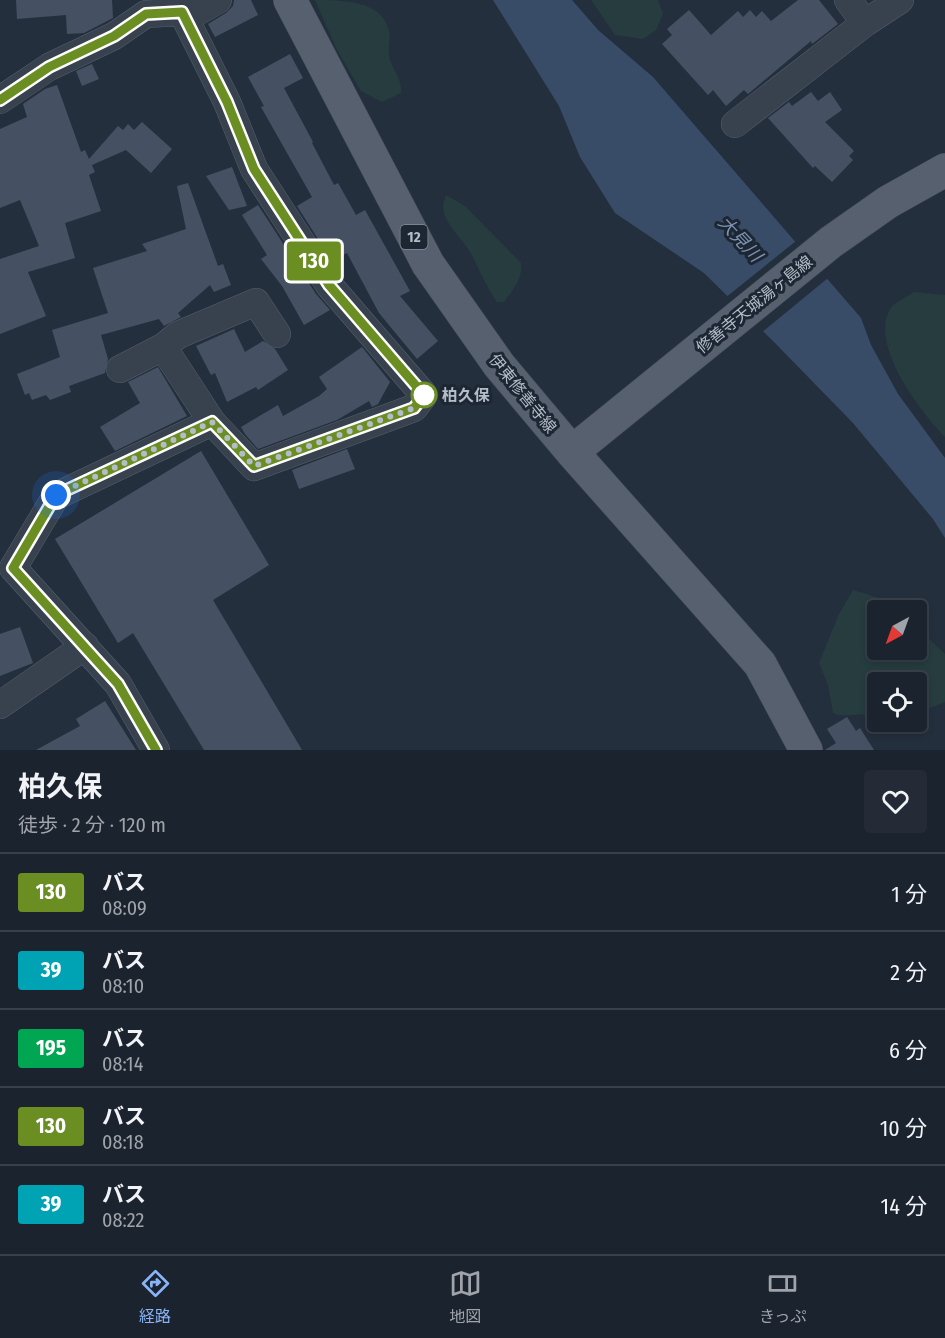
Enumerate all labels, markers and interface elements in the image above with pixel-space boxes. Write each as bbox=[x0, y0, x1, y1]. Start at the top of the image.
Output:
water label: 大見川 bbox=[714, 212, 768, 268]
road number: 12 bbox=[400, 225, 428, 249]
line badge: 130 bbox=[280, 242, 348, 280]
text: 130 bbox=[299, 248, 329, 274]
street label: 修善寺天城湯ヶ島線 bbox=[692, 252, 816, 357]
street label: 伊東修善寺線 bbox=[485, 350, 560, 437]
marker: 柏久保 bbox=[411, 382, 437, 408]
place label: 柏久保 bbox=[442, 386, 490, 405]
your location bbox=[41, 480, 71, 510]
north arrow bbox=[867, 600, 927, 660]
map controls bbox=[867, 600, 927, 732]
button: locate bbox=[867, 672, 927, 732]
text: 柏久保 bbox=[18, 770, 102, 803]
button: heart bbox=[864, 770, 927, 833]
text: 徒歩 · 2 分 · 120 m bbox=[18, 813, 166, 837]
text: バス bbox=[102, 869, 146, 896]
text: 130 bbox=[36, 879, 66, 905]
text: 1 分 bbox=[891, 881, 927, 908]
text: 08:09 bbox=[102, 896, 147, 920]
text: バス bbox=[102, 947, 146, 974]
text: 39 bbox=[41, 957, 61, 983]
text: 2 分 bbox=[890, 959, 927, 986]
text: 08:10 bbox=[102, 974, 144, 998]
text: バス bbox=[102, 1025, 146, 1052]
text: 195 bbox=[36, 1035, 66, 1061]
text: 6 分 bbox=[889, 1037, 927, 1064]
text: 08:14 bbox=[102, 1052, 143, 1076]
text: バス bbox=[102, 1103, 146, 1130]
text: 130 bbox=[36, 1113, 66, 1139]
text: 10 分 bbox=[880, 1115, 927, 1142]
text: 08:18 bbox=[102, 1130, 144, 1154]
text: バス bbox=[102, 1181, 146, 1208]
text: 39 bbox=[41, 1191, 61, 1217]
text: 14 分 bbox=[881, 1193, 927, 1220]
text: 08:22 bbox=[102, 1208, 144, 1232]
tab: 経路 bbox=[139, 1267, 172, 1327]
tab: 地図 bbox=[449, 1267, 482, 1327]
tab: きっぷ bbox=[759, 1267, 806, 1327]

